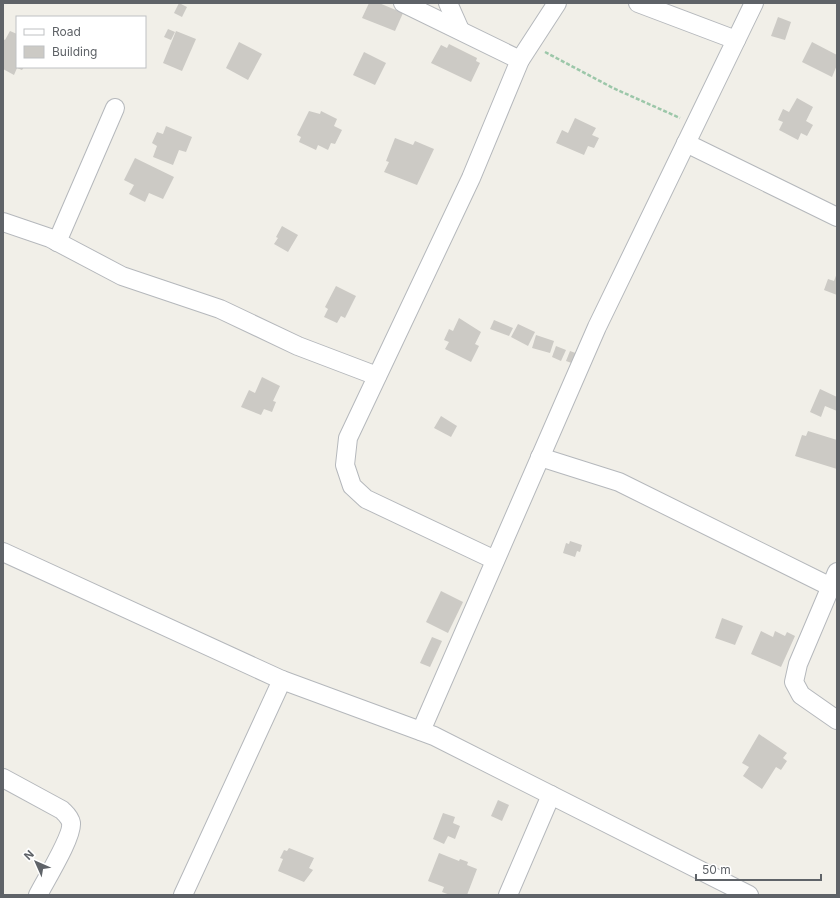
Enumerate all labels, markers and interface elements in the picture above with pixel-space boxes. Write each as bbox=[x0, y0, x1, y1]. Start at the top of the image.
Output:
legend bbox=[16, 16, 146, 68]
text: Road bbox=[52, 24, 81, 39]
text: Building bbox=[52, 44, 97, 59]
north arrow bbox=[16, 842, 56, 882]
text: N bbox=[21, 847, 37, 863]
scale bar bbox=[696, 856, 821, 882]
text: 50 m bbox=[702, 862, 731, 877]

